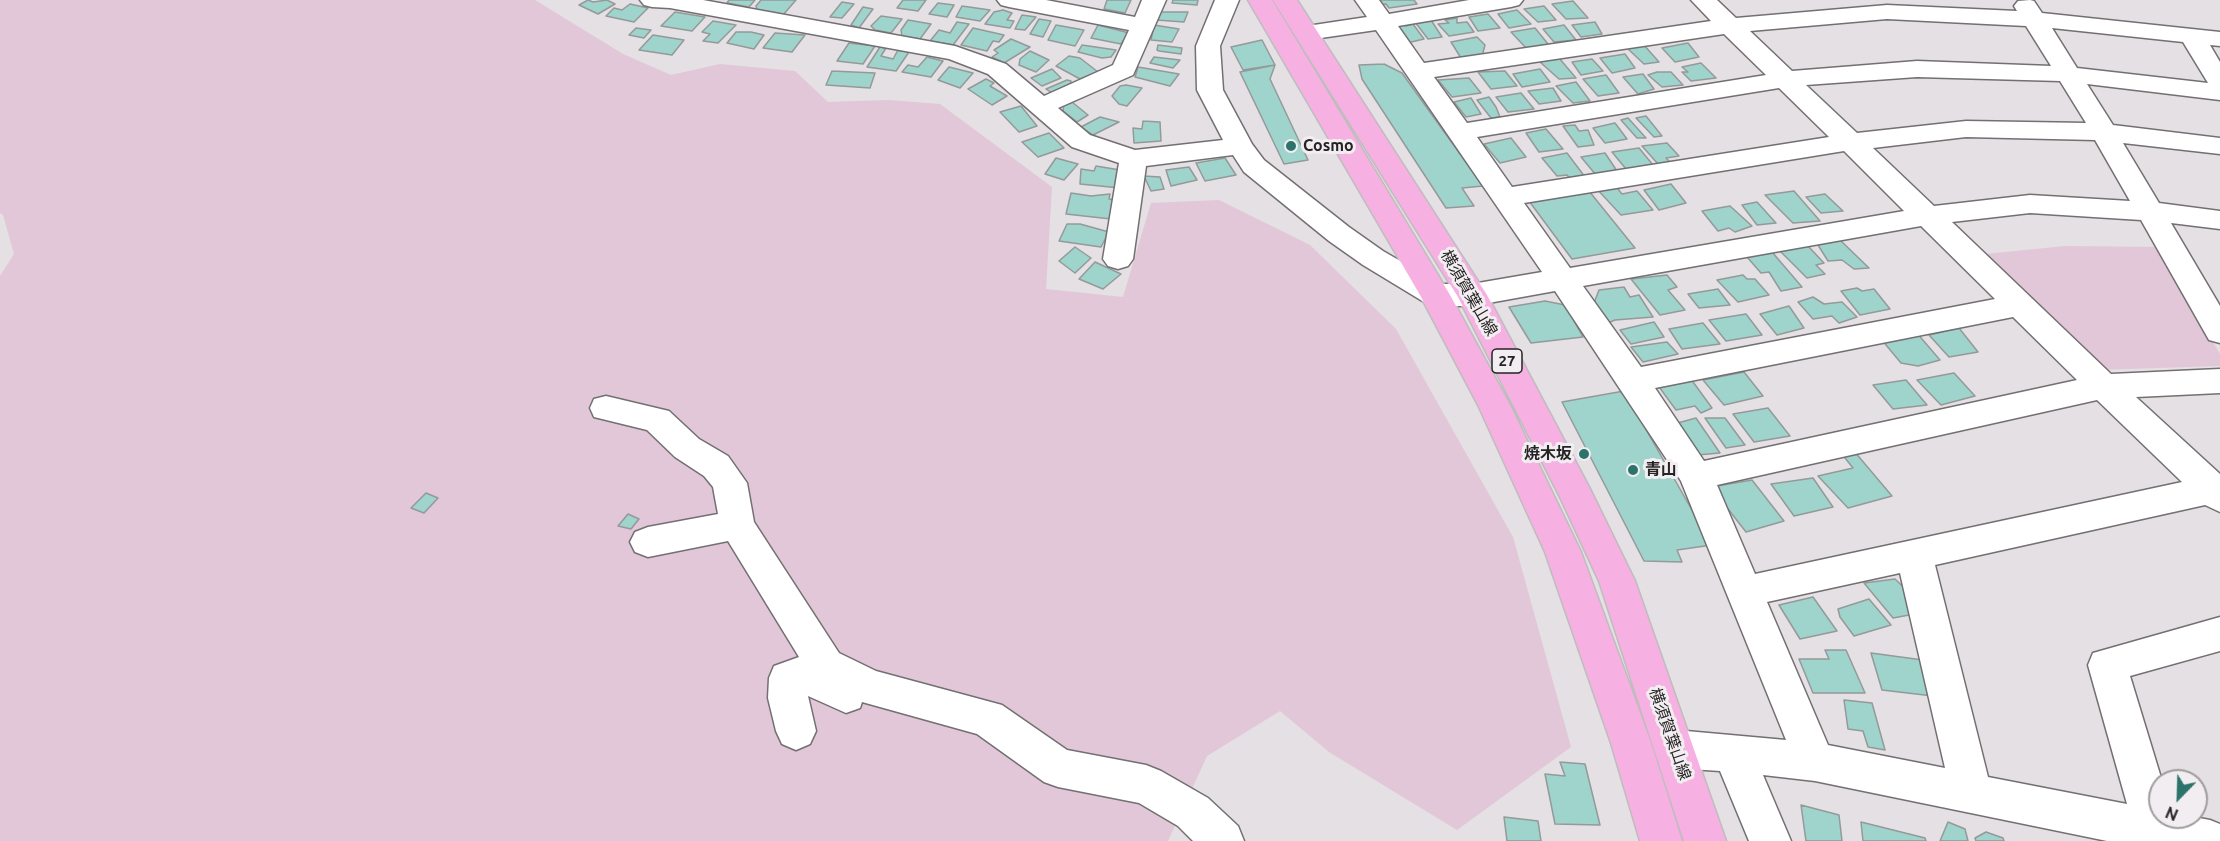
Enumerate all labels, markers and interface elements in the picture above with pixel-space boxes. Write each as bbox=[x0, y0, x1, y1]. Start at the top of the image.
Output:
place label: Cosmo bbox=[1303, 136, 1354, 156]
marker: Cosmo bbox=[1284, 139, 1298, 153]
street label: 横須賀葉山線 bbox=[1437, 247, 1501, 339]
road number: 27 bbox=[1492, 349, 1522, 373]
place label: 焼木坂 bbox=[1524, 444, 1572, 464]
marker: 焼木坂 bbox=[1577, 447, 1591, 461]
place label: 青山 bbox=[1645, 460, 1677, 480]
marker: 青山 bbox=[1626, 463, 1640, 477]
street label: 横須賀葉山線 bbox=[1645, 685, 1695, 783]
north arrow bbox=[2148, 769, 2208, 829]
text: N bbox=[2163, 803, 2181, 824]

